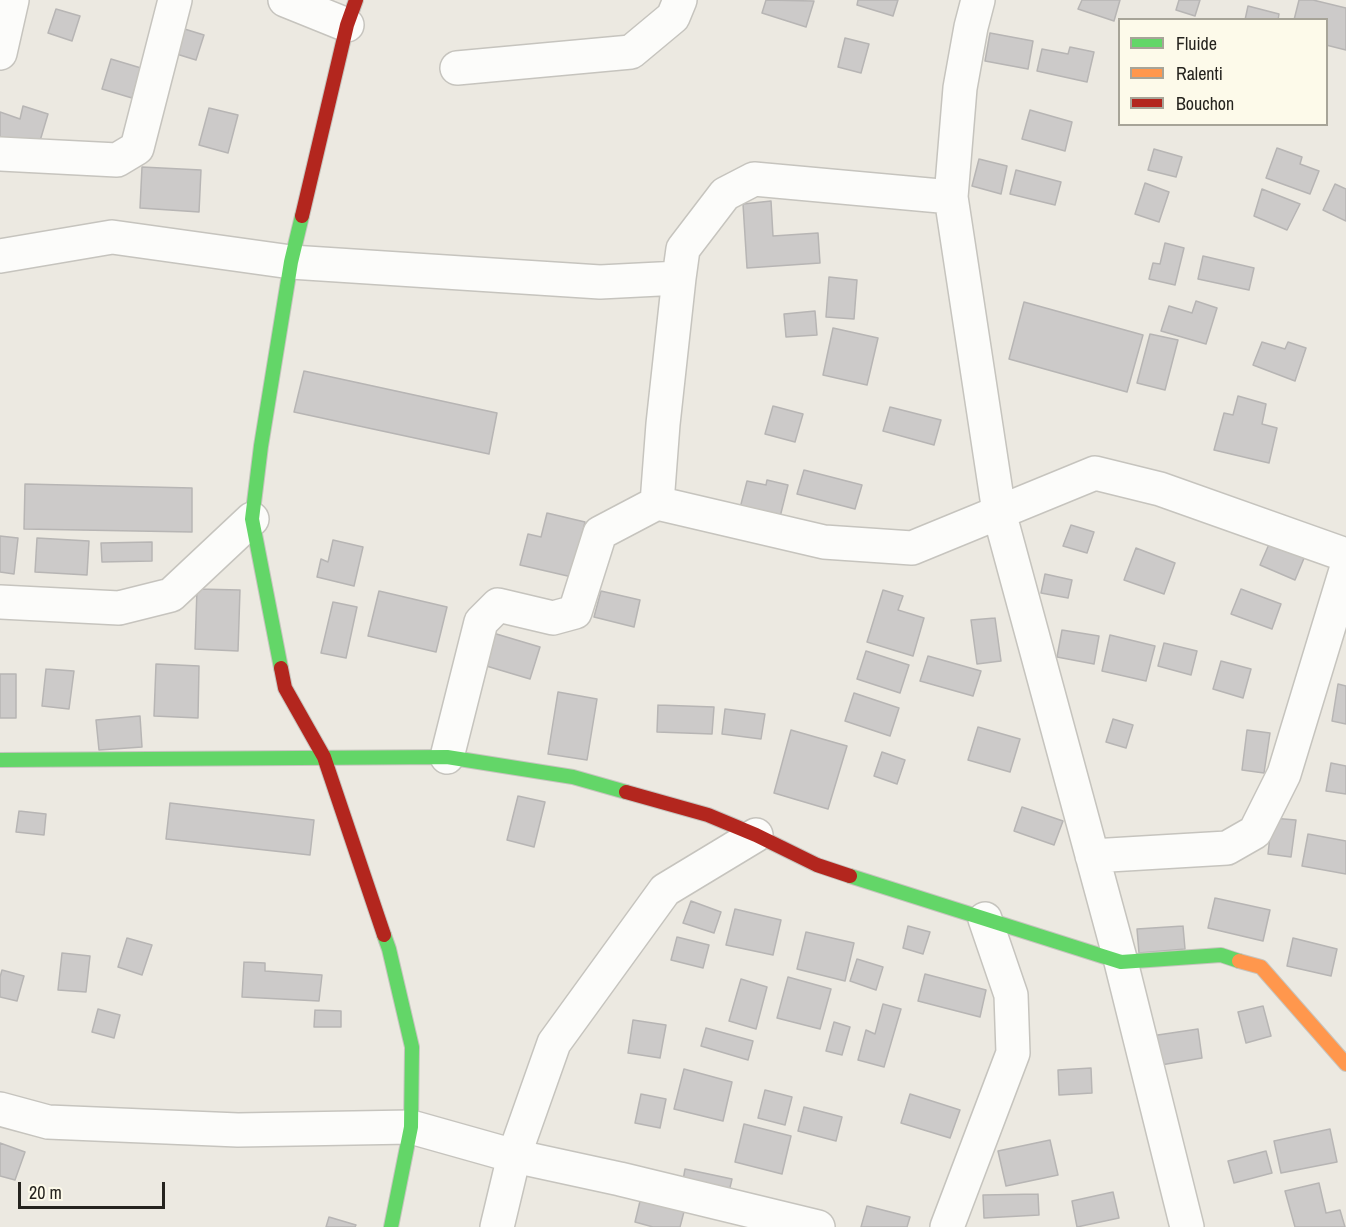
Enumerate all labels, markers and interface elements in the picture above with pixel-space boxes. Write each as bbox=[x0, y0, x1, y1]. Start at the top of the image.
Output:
legend bbox=[1118, 18, 1328, 126]
text: Fluide bbox=[1176, 31, 1217, 56]
text: Ralenti bbox=[1176, 61, 1223, 86]
text: Bouchon bbox=[1176, 91, 1234, 116]
scale bar bbox=[21, 1170, 168, 1208]
text: 20 m bbox=[29, 1180, 62, 1205]

